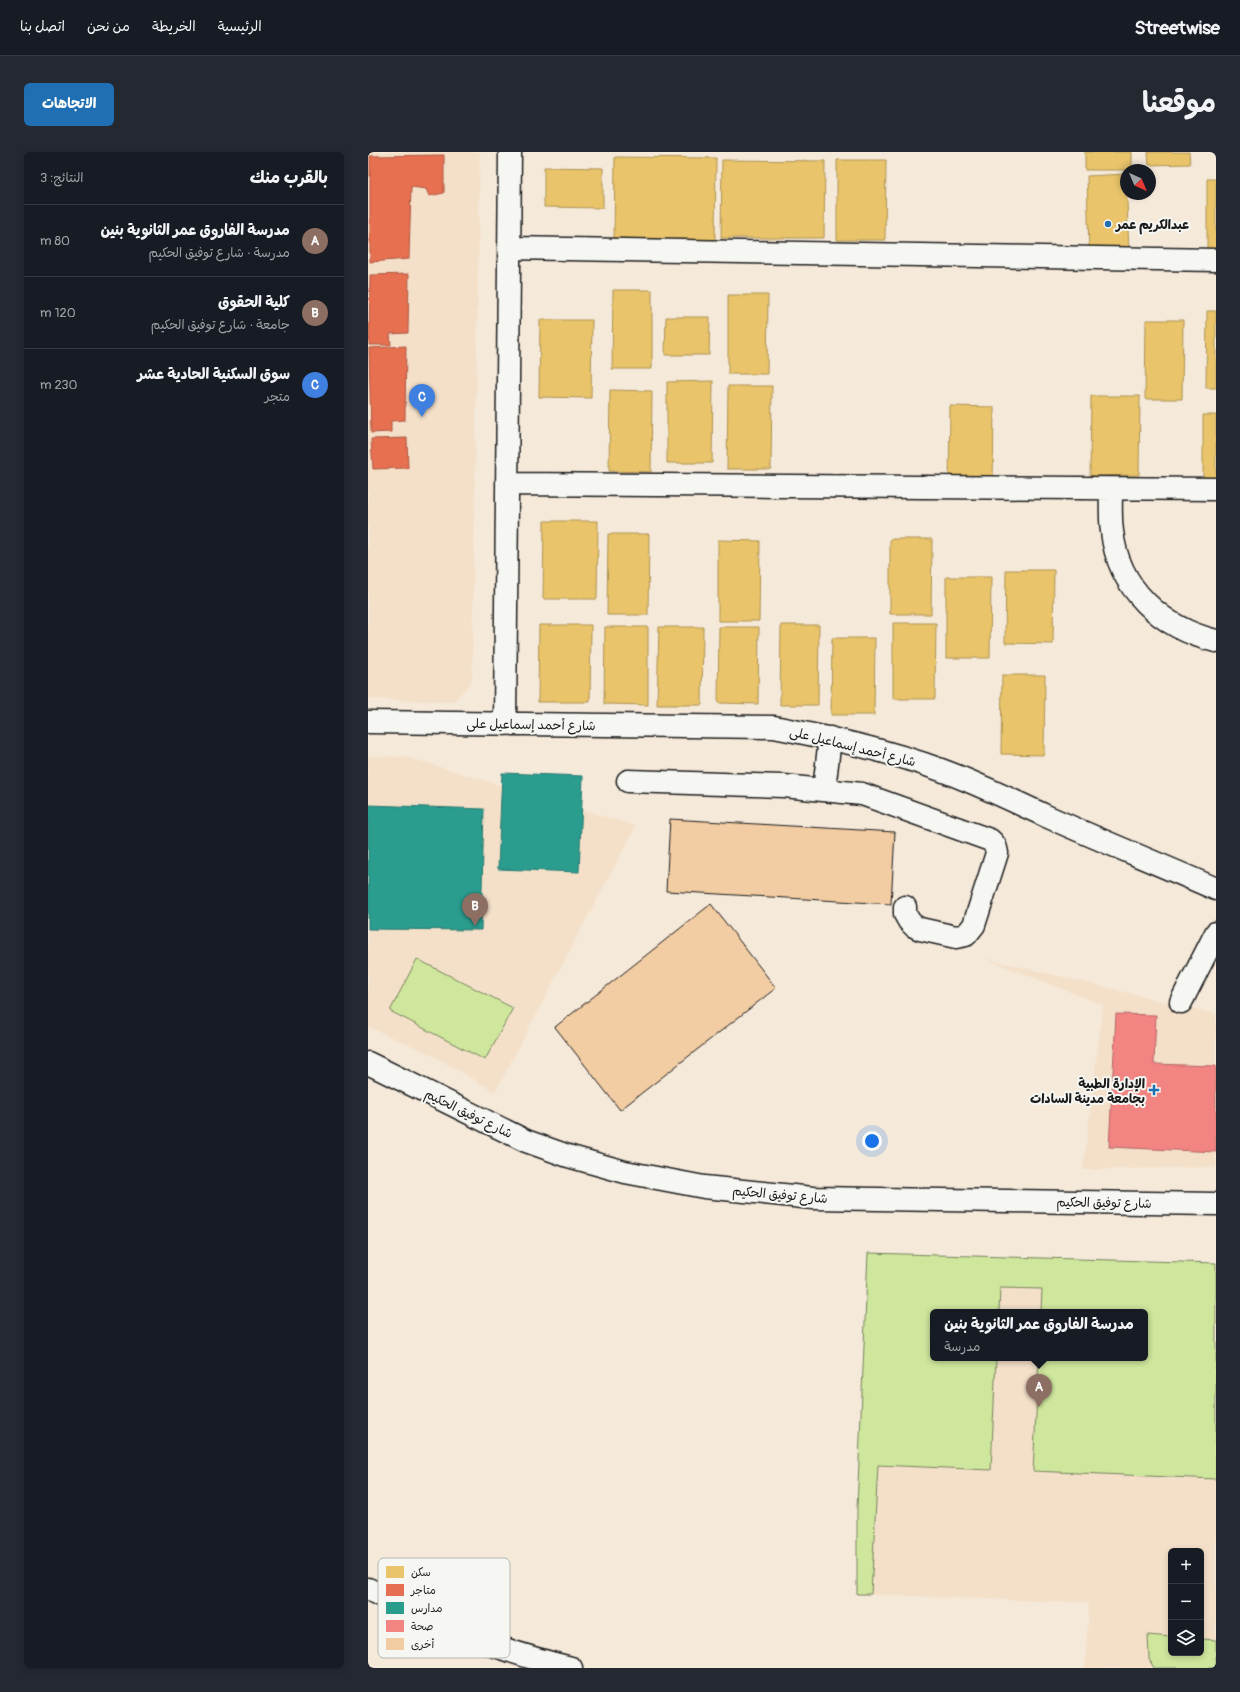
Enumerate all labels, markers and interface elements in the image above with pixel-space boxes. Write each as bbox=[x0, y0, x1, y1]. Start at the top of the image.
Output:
text: Streetwise bbox=[1134, 16, 1220, 40]
text: اتصل بنا bbox=[20, 18, 65, 35]
text: من نحن bbox=[87, 18, 130, 35]
text: الخريطة bbox=[152, 18, 196, 35]
text: الرئيسية bbox=[218, 18, 262, 35]
button: الاتجاهات bbox=[24, 83, 114, 126]
text: موقعنا bbox=[1142, 86, 1216, 121]
north arrow bbox=[1120, 164, 1156, 200]
text: بالقرب منك bbox=[250, 167, 328, 188]
text: النتائج: 3 bbox=[40, 170, 84, 186]
place label: عبدالكريم عمر bbox=[1114, 217, 1189, 235]
marker: عبدالكريم عمر bbox=[1103, 219, 1113, 229]
text: مدرسة الفاروق عمر الثانوية بنين bbox=[100, 221, 290, 240]
text: 80 m bbox=[40, 233, 70, 249]
text: A bbox=[311, 233, 319, 249]
text: مدرسة · شارع توفيق الحكيم bbox=[148, 245, 290, 261]
text: كلية الحقوق bbox=[218, 293, 290, 312]
text: 120 m bbox=[40, 305, 76, 321]
text: B bbox=[311, 305, 319, 321]
text: جامعة · شارع توفيق الحكيم bbox=[151, 317, 290, 333]
text: سوق السكنية الحادية عشر bbox=[137, 365, 290, 384]
text: 230 m bbox=[40, 377, 77, 393]
text: C bbox=[311, 377, 319, 393]
pin: C bbox=[409, 384, 435, 417]
text: متجر bbox=[265, 389, 290, 405]
street label: شارع أحمد إسماعيل على bbox=[466, 716, 596, 735]
street label: شارع أحمد إسماعيل على bbox=[788, 724, 917, 771]
pin: B bbox=[462, 893, 488, 926]
place label: الإدارة الطبية بجامعة مدينة السادات bbox=[1030, 1076, 1145, 1107]
marker: الإدارة الطبية بجامعة مدينة السادات bbox=[1148, 1084, 1160, 1096]
street label: شارع توفيق الحكيم bbox=[421, 1086, 515, 1144]
your location bbox=[862, 1131, 882, 1151]
street label: شارع توفيق الحكيم bbox=[731, 1183, 828, 1209]
street label: شارع توفيق الحكيم bbox=[1056, 1194, 1152, 1214]
popup bbox=[930, 1309, 1148, 1361]
text: مدرسة الفاروق عمر الثانوية بنين bbox=[944, 1315, 1134, 1334]
text: مدرسة bbox=[944, 1339, 980, 1355]
pin: A bbox=[1026, 1374, 1052, 1407]
map controls bbox=[1168, 1548, 1204, 1656]
button: + bbox=[1168, 1548, 1204, 1584]
legend bbox=[378, 1558, 510, 1658]
text: سكن bbox=[411, 1566, 431, 1579]
text: متاجر bbox=[410, 1584, 436, 1597]
button: − bbox=[1168, 1584, 1204, 1620]
text: مدارس bbox=[411, 1602, 442, 1615]
text: صحة bbox=[411, 1620, 433, 1633]
button: layers bbox=[1168, 1620, 1204, 1656]
text: أخرى bbox=[411, 1638, 434, 1651]

